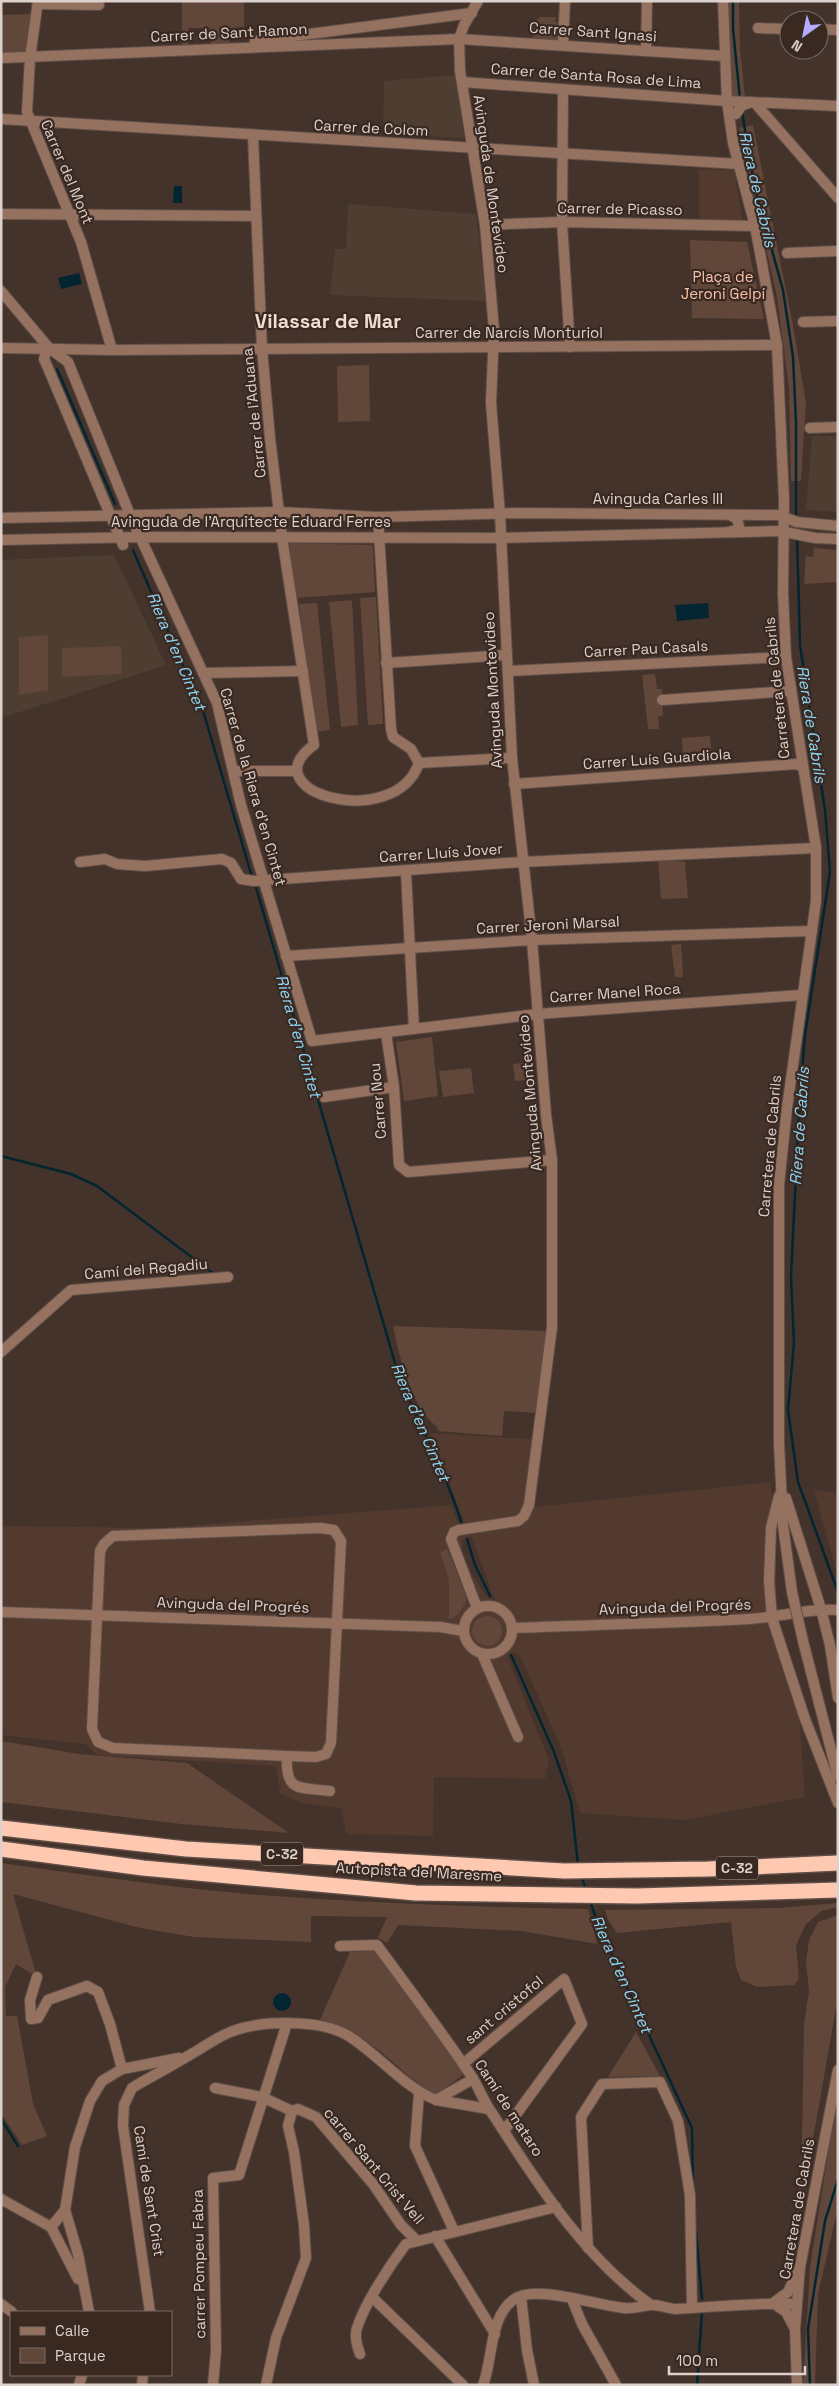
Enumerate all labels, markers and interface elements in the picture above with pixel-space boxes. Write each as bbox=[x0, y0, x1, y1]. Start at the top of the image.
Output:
north arrow bbox=[779, 10, 829, 60]
street label: Carrer Sant Ignasi bbox=[529, 18, 657, 45]
street label: Carrer de Sant Ramon bbox=[150, 19, 308, 46]
text: N bbox=[788, 36, 806, 56]
street label: Carrer de Santa Rosa de Lima bbox=[490, 59, 702, 92]
street label: Avinguda de Montevideo bbox=[470, 94, 513, 274]
street label: Carrer de Colom bbox=[313, 115, 429, 140]
street label: Carrer del Mont bbox=[37, 117, 98, 227]
water label: Riera de Cabrils bbox=[734, 129, 781, 250]
street label: Carrer de Picasso bbox=[557, 198, 683, 219]
park label: Plaça de Jeroni Gelpí bbox=[681, 267, 766, 303]
district label: Vilassar de Mar bbox=[255, 308, 401, 334]
street label: Carrer de Narcís Monturiol bbox=[415, 323, 603, 342]
street label: Carrer de l'Aduana bbox=[237, 347, 270, 479]
street label: Avinguda Carles III bbox=[593, 489, 723, 508]
street label: Avinguda de l'Arquitecte Eduard Ferres bbox=[111, 512, 391, 531]
water label: Riera d'en Cintet bbox=[142, 589, 212, 715]
street label: Avinguda Montevideo bbox=[479, 611, 506, 769]
street label: Carretera de Cabrils bbox=[760, 616, 793, 760]
street label: Carrer Pau Casals bbox=[583, 636, 709, 661]
water label: Riera de Cabrils bbox=[792, 664, 831, 785]
street label: Carrer de la Riera d'en Cintet bbox=[216, 686, 291, 888]
street label: Carrer Luís Guardiola bbox=[582, 744, 732, 773]
street label: Carrer Lluís Jover bbox=[378, 839, 504, 866]
street label: Carrer Jeroni Marsal bbox=[476, 911, 620, 938]
water label: Riera d'en Cintet bbox=[271, 972, 327, 1102]
street label: Carrer Manel Roca bbox=[549, 978, 681, 1007]
street label: Avinguda Montevideo bbox=[513, 1014, 546, 1172]
street label: Carrer Nou bbox=[365, 1062, 390, 1140]
water label: Riera de Cabrils bbox=[785, 1066, 814, 1186]
street label: Carretera de Cabrils bbox=[754, 1074, 785, 1218]
street label: Camí del Regadiu bbox=[84, 1254, 208, 1283]
water label: Riera d'en Cintet bbox=[386, 1360, 456, 1486]
street label: Avinguda del Progrés bbox=[156, 1592, 310, 1617]
street label: Avinguda del Progrés bbox=[598, 1594, 752, 1619]
road number: C-32 bbox=[261, 1842, 303, 1866]
road number: C-32 bbox=[716, 1856, 758, 1880]
street label: Autopista del Maresme bbox=[335, 1858, 503, 1885]
water label: Riera d'en Cintet bbox=[586, 1912, 658, 2038]
street label: sant cristofol bbox=[460, 1971, 547, 2048]
street label: Camí de mataro bbox=[471, 2055, 548, 2160]
street label: carrer Sant Crist Vell bbox=[320, 2103, 429, 2228]
street label: Camí de Sant Crist bbox=[130, 2124, 169, 2258]
street label: Carretera de Cabrils bbox=[775, 2137, 818, 2281]
street label: carrer Pompeu Fabra bbox=[188, 2189, 209, 2339]
legend bbox=[10, 2311, 172, 2376]
text: Calle bbox=[55, 2321, 90, 2340]
scale bar bbox=[669, 2344, 805, 2376]
text: Parque bbox=[55, 2346, 106, 2365]
text: 100 m bbox=[676, 2351, 718, 2370]

